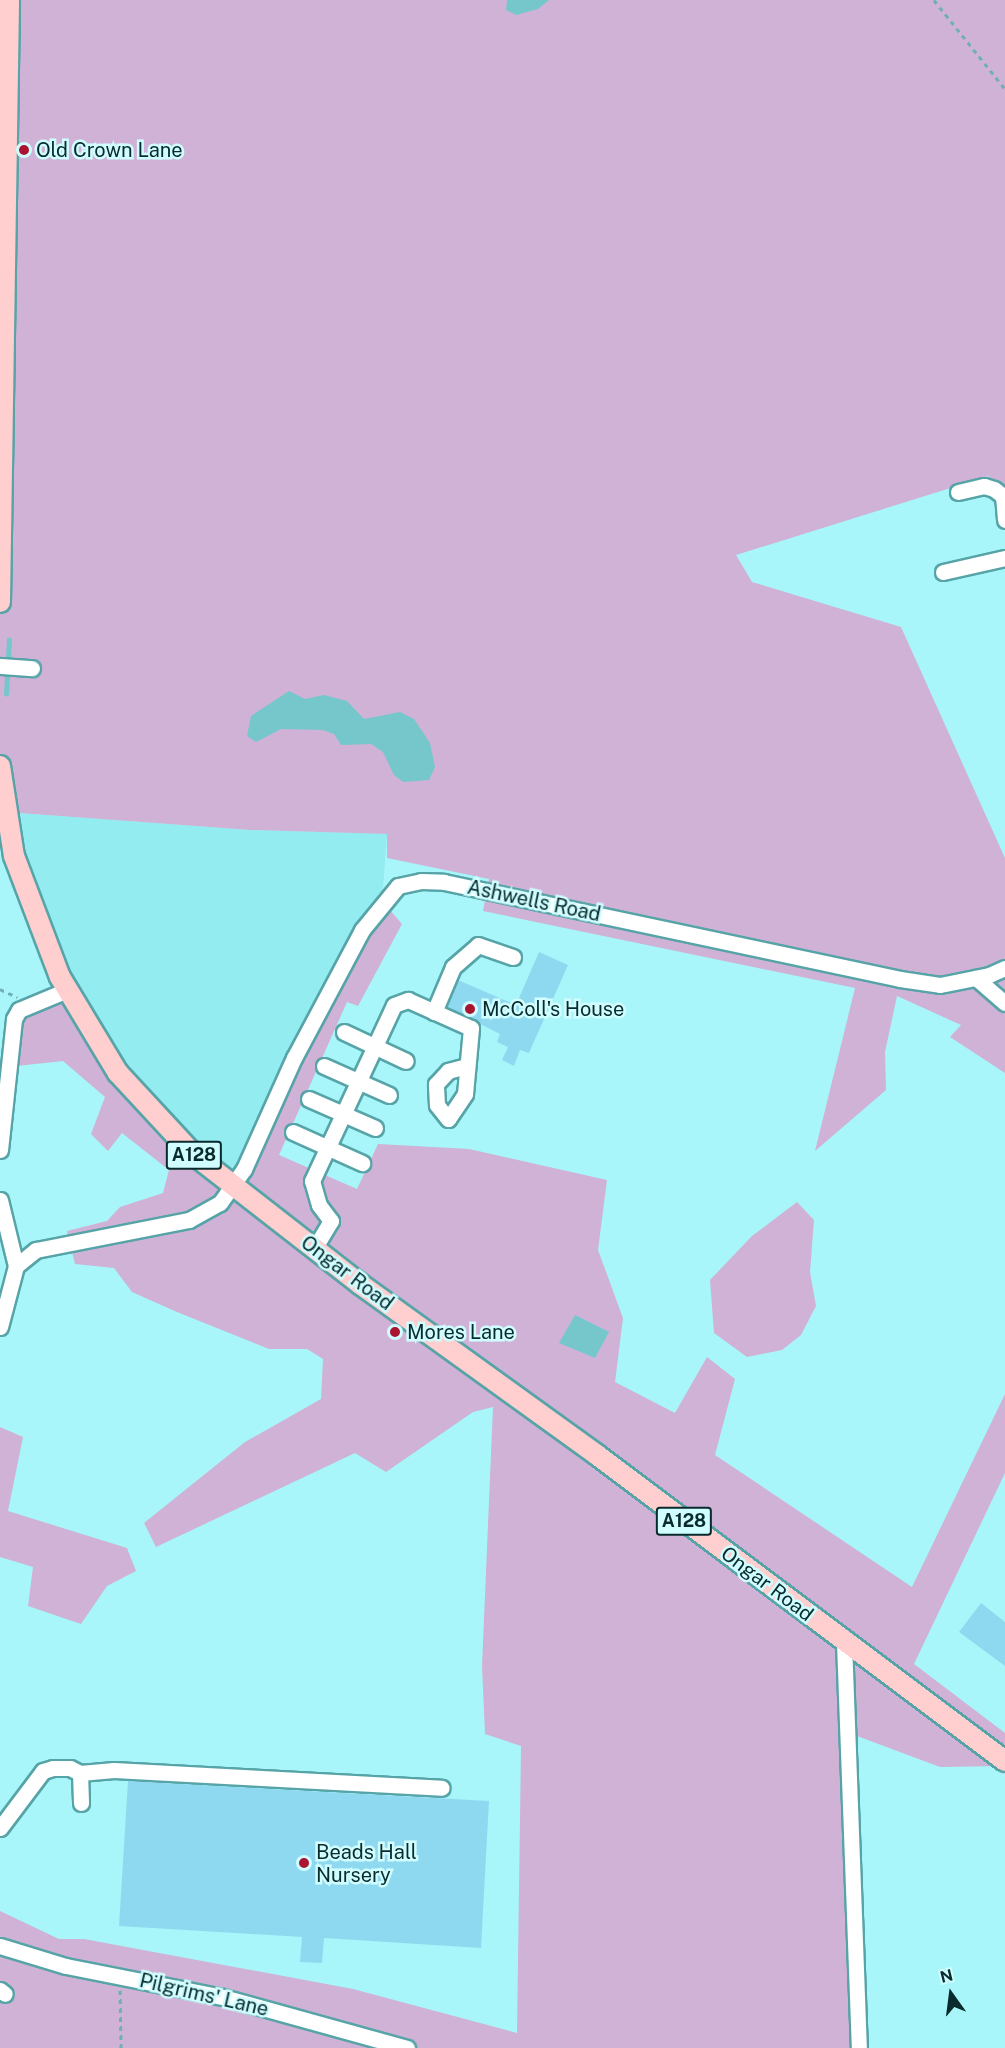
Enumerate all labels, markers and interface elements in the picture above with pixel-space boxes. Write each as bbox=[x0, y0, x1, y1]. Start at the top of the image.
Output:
place label: Old Crown Lane bbox=[36, 138, 183, 162]
marker: Old Crown Lane bbox=[17, 143, 31, 157]
street label: Ashwells Road bbox=[465, 875, 603, 927]
place label: McColl's House bbox=[482, 997, 624, 1021]
marker: McColl's House bbox=[463, 1002, 477, 1016]
road number: A128 bbox=[166, 1140, 222, 1170]
street label: Ongar Road bbox=[296, 1231, 398, 1315]
place label: Mores Lane bbox=[407, 1320, 515, 1344]
marker: Mores Lane bbox=[388, 1325, 402, 1339]
road number: A128 bbox=[656, 1506, 712, 1536]
street label: Ongar Road bbox=[716, 1542, 818, 1626]
place label: Beads Hall Nursery bbox=[316, 1840, 417, 1887]
marker: Beads Hall Nursery bbox=[297, 1856, 311, 1870]
north arrow bbox=[921, 1964, 981, 2024]
text: N bbox=[938, 1965, 955, 1987]
street label: Pilgrims' Lane bbox=[137, 1969, 271, 2021]

